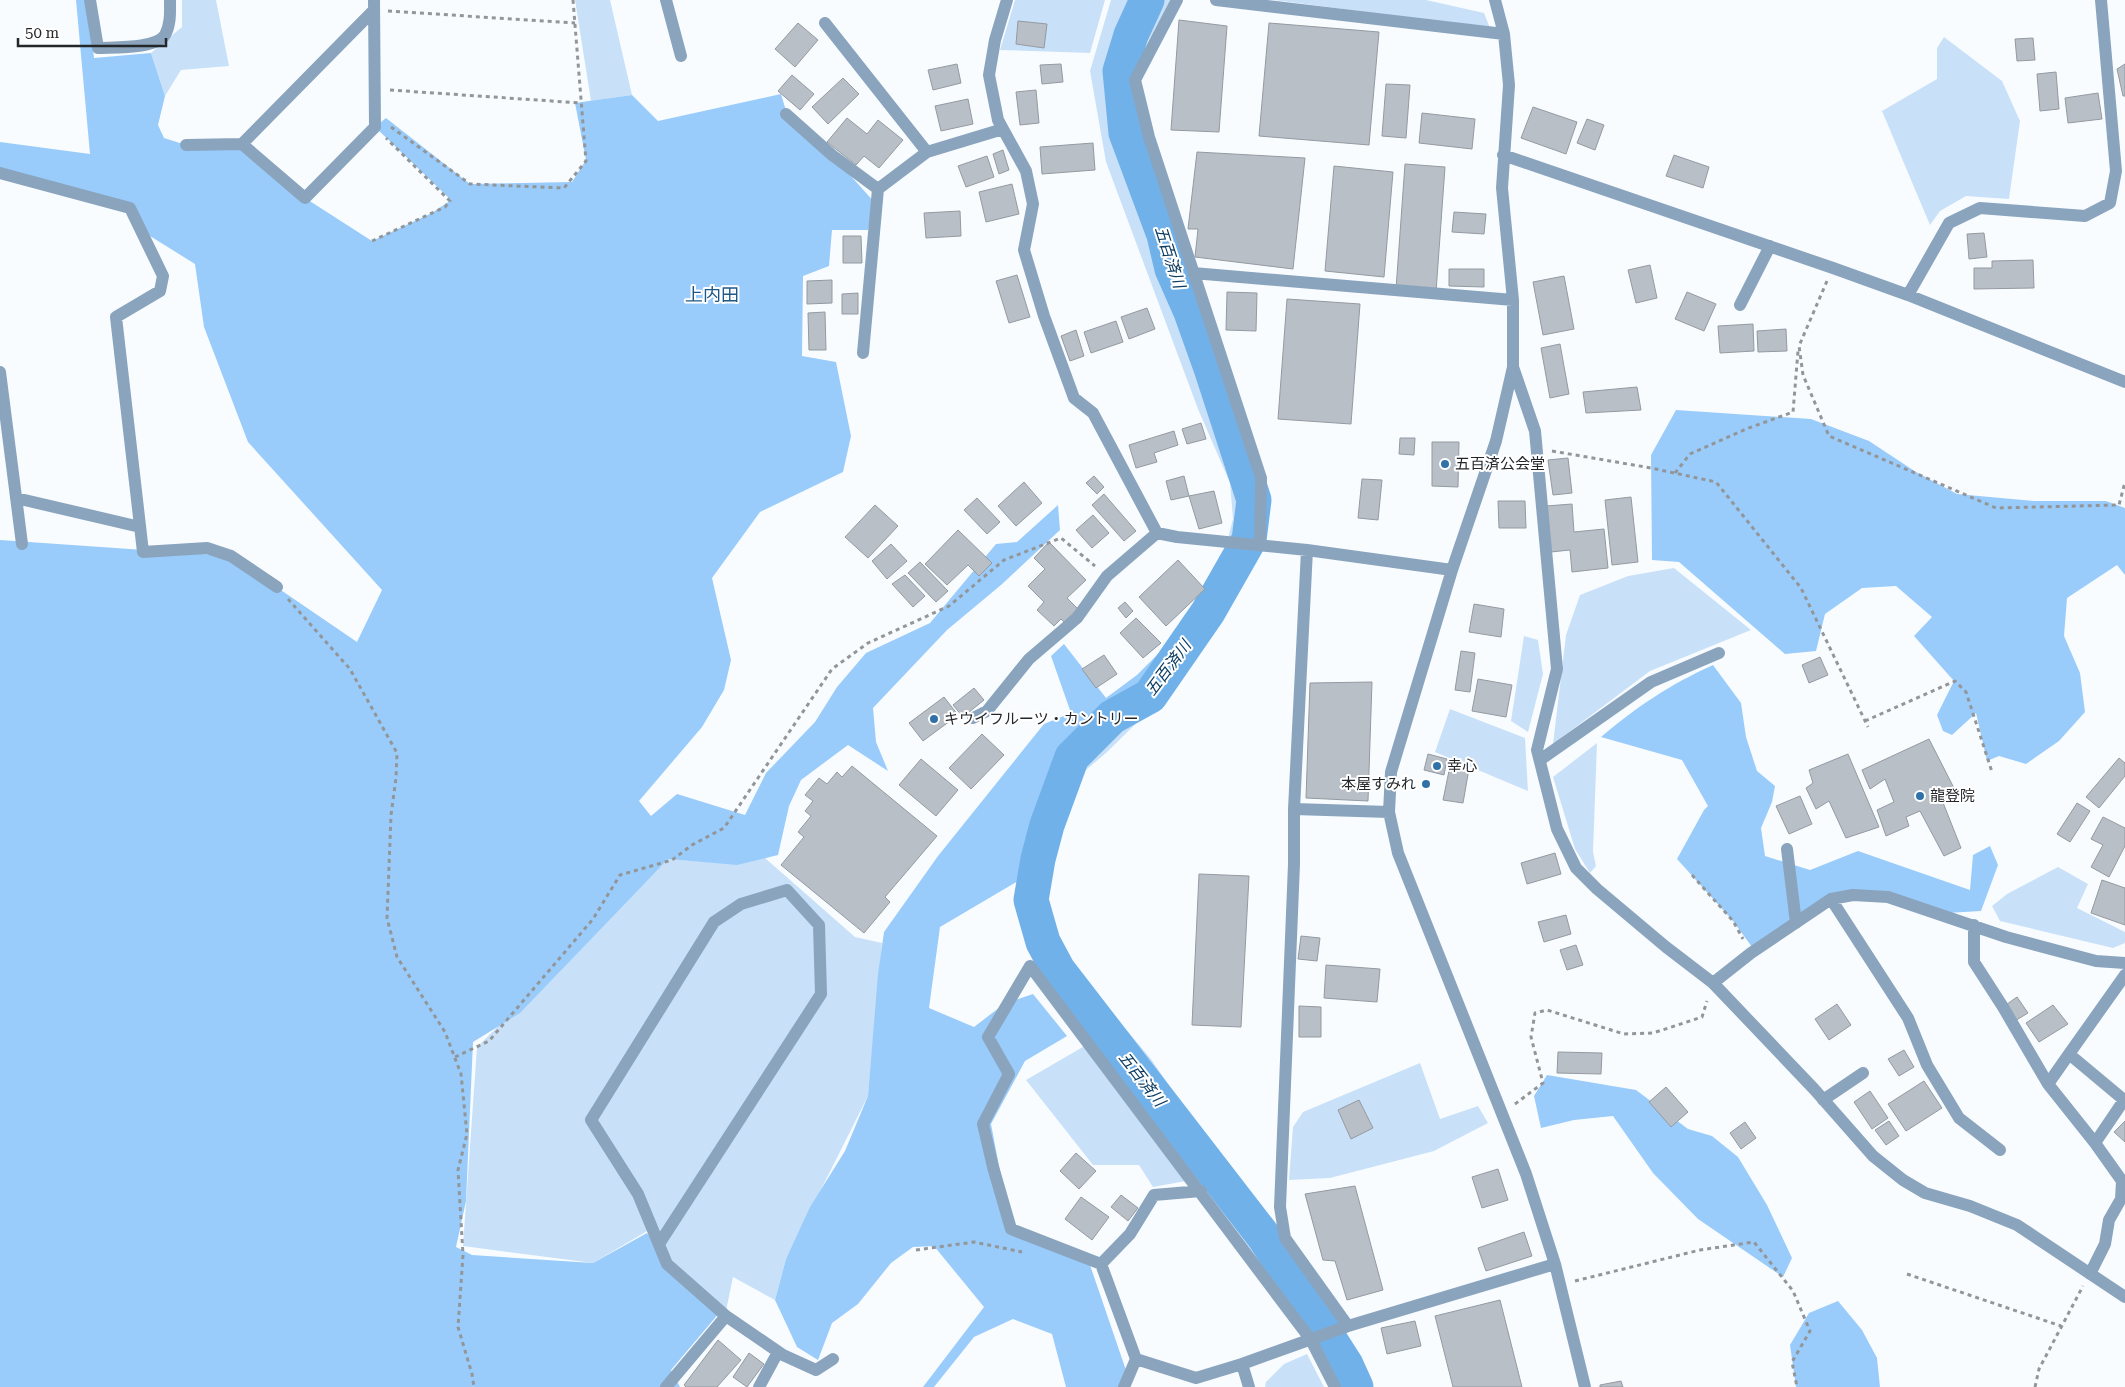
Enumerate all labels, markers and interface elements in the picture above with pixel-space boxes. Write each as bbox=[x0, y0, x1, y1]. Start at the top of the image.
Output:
scale bar bbox=[18, 15, 165, 47]
text: 50 m bbox=[25, 24, 60, 42]
water label: 五百済川 bbox=[1151, 224, 1190, 292]
district label: 上内田 bbox=[685, 284, 739, 305]
place label: 五百済公会堂 bbox=[1455, 455, 1545, 473]
marker: 五百済公会堂 bbox=[1439, 458, 1451, 470]
water label: 五百済川 bbox=[1141, 635, 1196, 699]
place label: キウイフルーツ・カントリー bbox=[944, 710, 1139, 728]
marker: キウイフルーツ・カントリー bbox=[928, 713, 940, 725]
place label: 幸心 bbox=[1447, 757, 1477, 775]
marker: 幸心 bbox=[1431, 760, 1443, 772]
place label: 本屋すみれ bbox=[1341, 775, 1416, 793]
marker: 本屋すみれ bbox=[1420, 778, 1432, 790]
place label: 龍登院 bbox=[1930, 787, 1975, 805]
marker: 龍登院 bbox=[1914, 790, 1926, 802]
water label: 五百済川 bbox=[1115, 1048, 1170, 1112]

